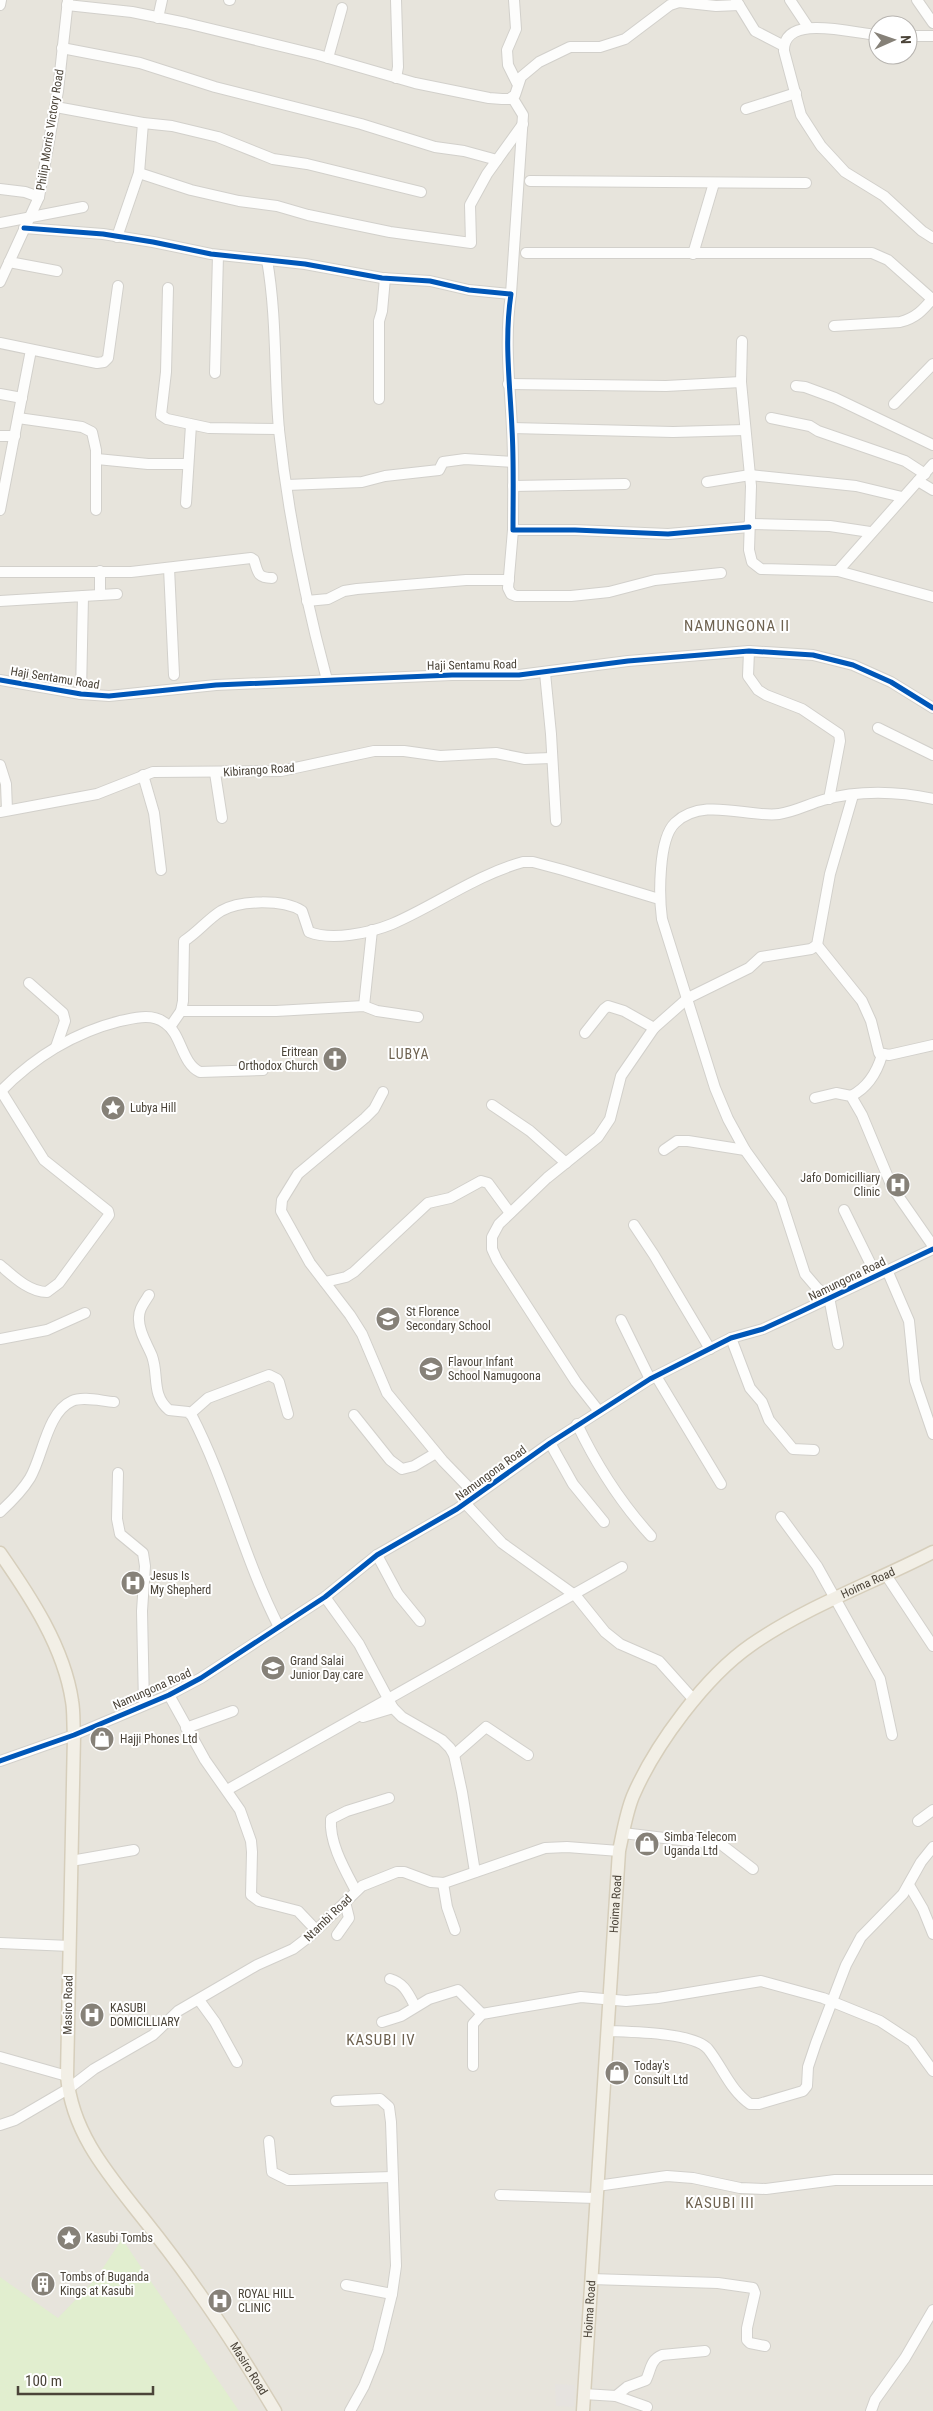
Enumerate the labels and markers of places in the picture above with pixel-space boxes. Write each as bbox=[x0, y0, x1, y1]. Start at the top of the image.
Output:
place label: Eritrean Orthodox Church bbox=[238, 1045, 318, 1073]
church icon: Eritrean Orthodox Church bbox=[322, 1046, 348, 1072]
place icon: Lubya Hill bbox=[100, 1095, 126, 1121]
place label: Lubya Hill bbox=[130, 1101, 176, 1115]
place label: Jafo Domicilliary Clinic bbox=[800, 1171, 880, 1199]
hospital icon: Jafo Domicilliary Clinic bbox=[885, 1172, 911, 1198]
place label: St Florence Secondary School bbox=[406, 1305, 491, 1333]
school or university icon: St Florence Secondary School bbox=[375, 1306, 401, 1332]
place label: Flavour Infant School Namugoona bbox=[448, 1355, 541, 1383]
school or university icon: Flavour Infant School Namugoona bbox=[418, 1356, 444, 1382]
place label: Jesus Is My Shepherd bbox=[150, 1569, 211, 1597]
hospital icon: Jesus Is My Shepherd bbox=[120, 1570, 146, 1596]
place label: Grand Salai Junior Day care bbox=[290, 1654, 364, 1682]
school or university icon: Grand Salai Junior Day care bbox=[260, 1655, 286, 1681]
shop icon: Hajji Phones Ltd bbox=[89, 1726, 115, 1752]
place label: Hajji Phones Ltd bbox=[120, 1732, 197, 1746]
place label: Simba Telecom Uganda Ltd bbox=[664, 1830, 736, 1858]
shop icon: Simba Telecom Uganda Ltd bbox=[634, 1831, 660, 1857]
place label: KASUBI DOMICILLIARY bbox=[110, 2001, 180, 2029]
hospital icon: KASUBI DOMICILLIARY bbox=[79, 2002, 105, 2028]
place label: Today's Consult Ltd bbox=[634, 2059, 688, 2087]
shop icon: Today's Consult Ltd bbox=[604, 2060, 630, 2086]
place icon: Kasubi Tombs bbox=[56, 2225, 82, 2251]
place label: Kasubi Tombs bbox=[86, 2231, 153, 2245]
place label: Tombs of Buganda Kings at Kasubi bbox=[60, 2270, 149, 2298]
building icon: Tombs of Buganda Kings at Kasubi bbox=[30, 2271, 56, 2297]
place label: ROYAL HILL CLINIC bbox=[238, 2287, 295, 2315]
hospital icon: ROYAL HILL CLINIC bbox=[207, 2288, 233, 2314]

